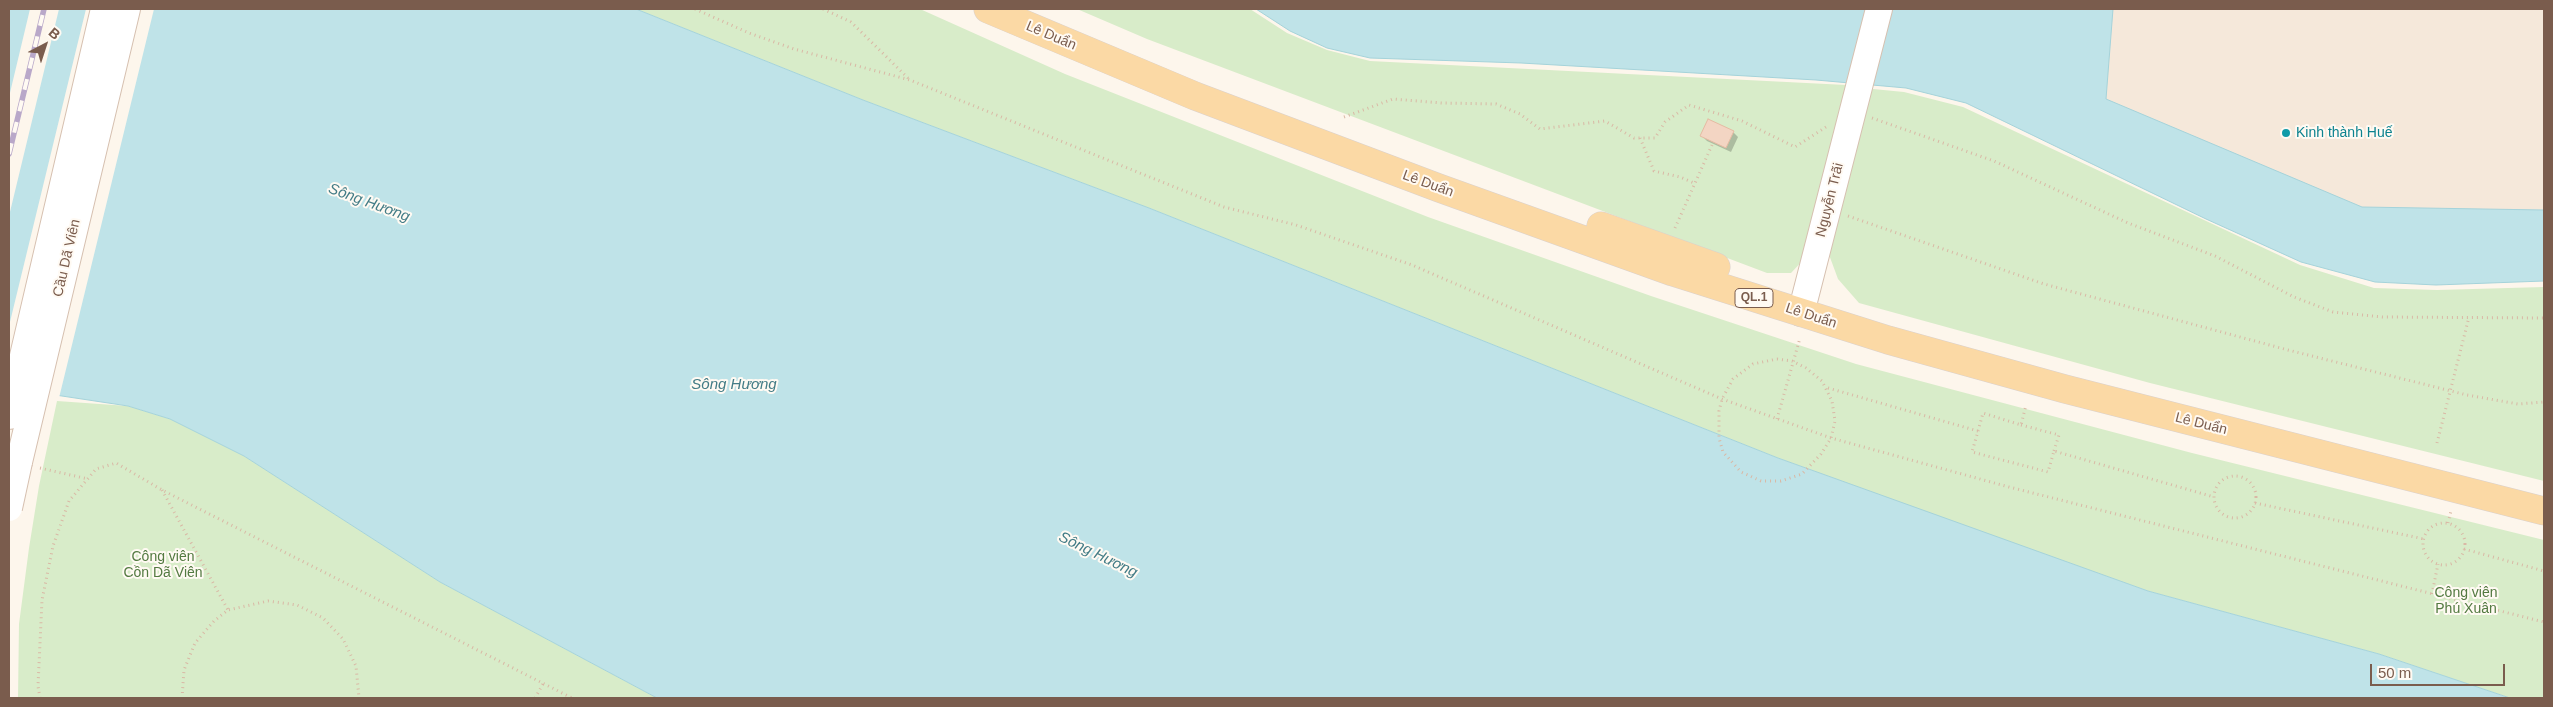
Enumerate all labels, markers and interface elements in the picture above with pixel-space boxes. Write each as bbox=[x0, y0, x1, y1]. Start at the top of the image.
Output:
street label: Lê Duẩn bbox=[1023, 18, 1079, 54]
north arrow bbox=[20, 20, 70, 70]
text: B bbox=[46, 24, 64, 43]
place label: Kinh thành Huế bbox=[2296, 125, 2393, 141]
marker: Kinh thành Huế bbox=[2280, 127, 2292, 139]
street label: Nguyễn Trãi bbox=[1813, 161, 1847, 239]
street label: Lê Duẩn bbox=[1400, 167, 1456, 201]
water label: Sông Hương bbox=[326, 180, 412, 226]
street label: Cầu Dã Viên bbox=[50, 218, 84, 298]
road number: QL.1 bbox=[1735, 288, 1773, 308]
street label: Lê Duẩn bbox=[1783, 300, 1839, 332]
water label: Sông Hương bbox=[691, 376, 777, 394]
street label: Lê Duẩn bbox=[2173, 409, 2229, 439]
water label: Sông Hương bbox=[1056, 528, 1140, 582]
park label: Công viên Cồn Dã Viên bbox=[123, 549, 203, 582]
park label: Công viên Phú Xuân bbox=[2434, 585, 2498, 618]
scale bar bbox=[2373, 654, 2508, 686]
text: 50 m bbox=[2378, 664, 2411, 681]

